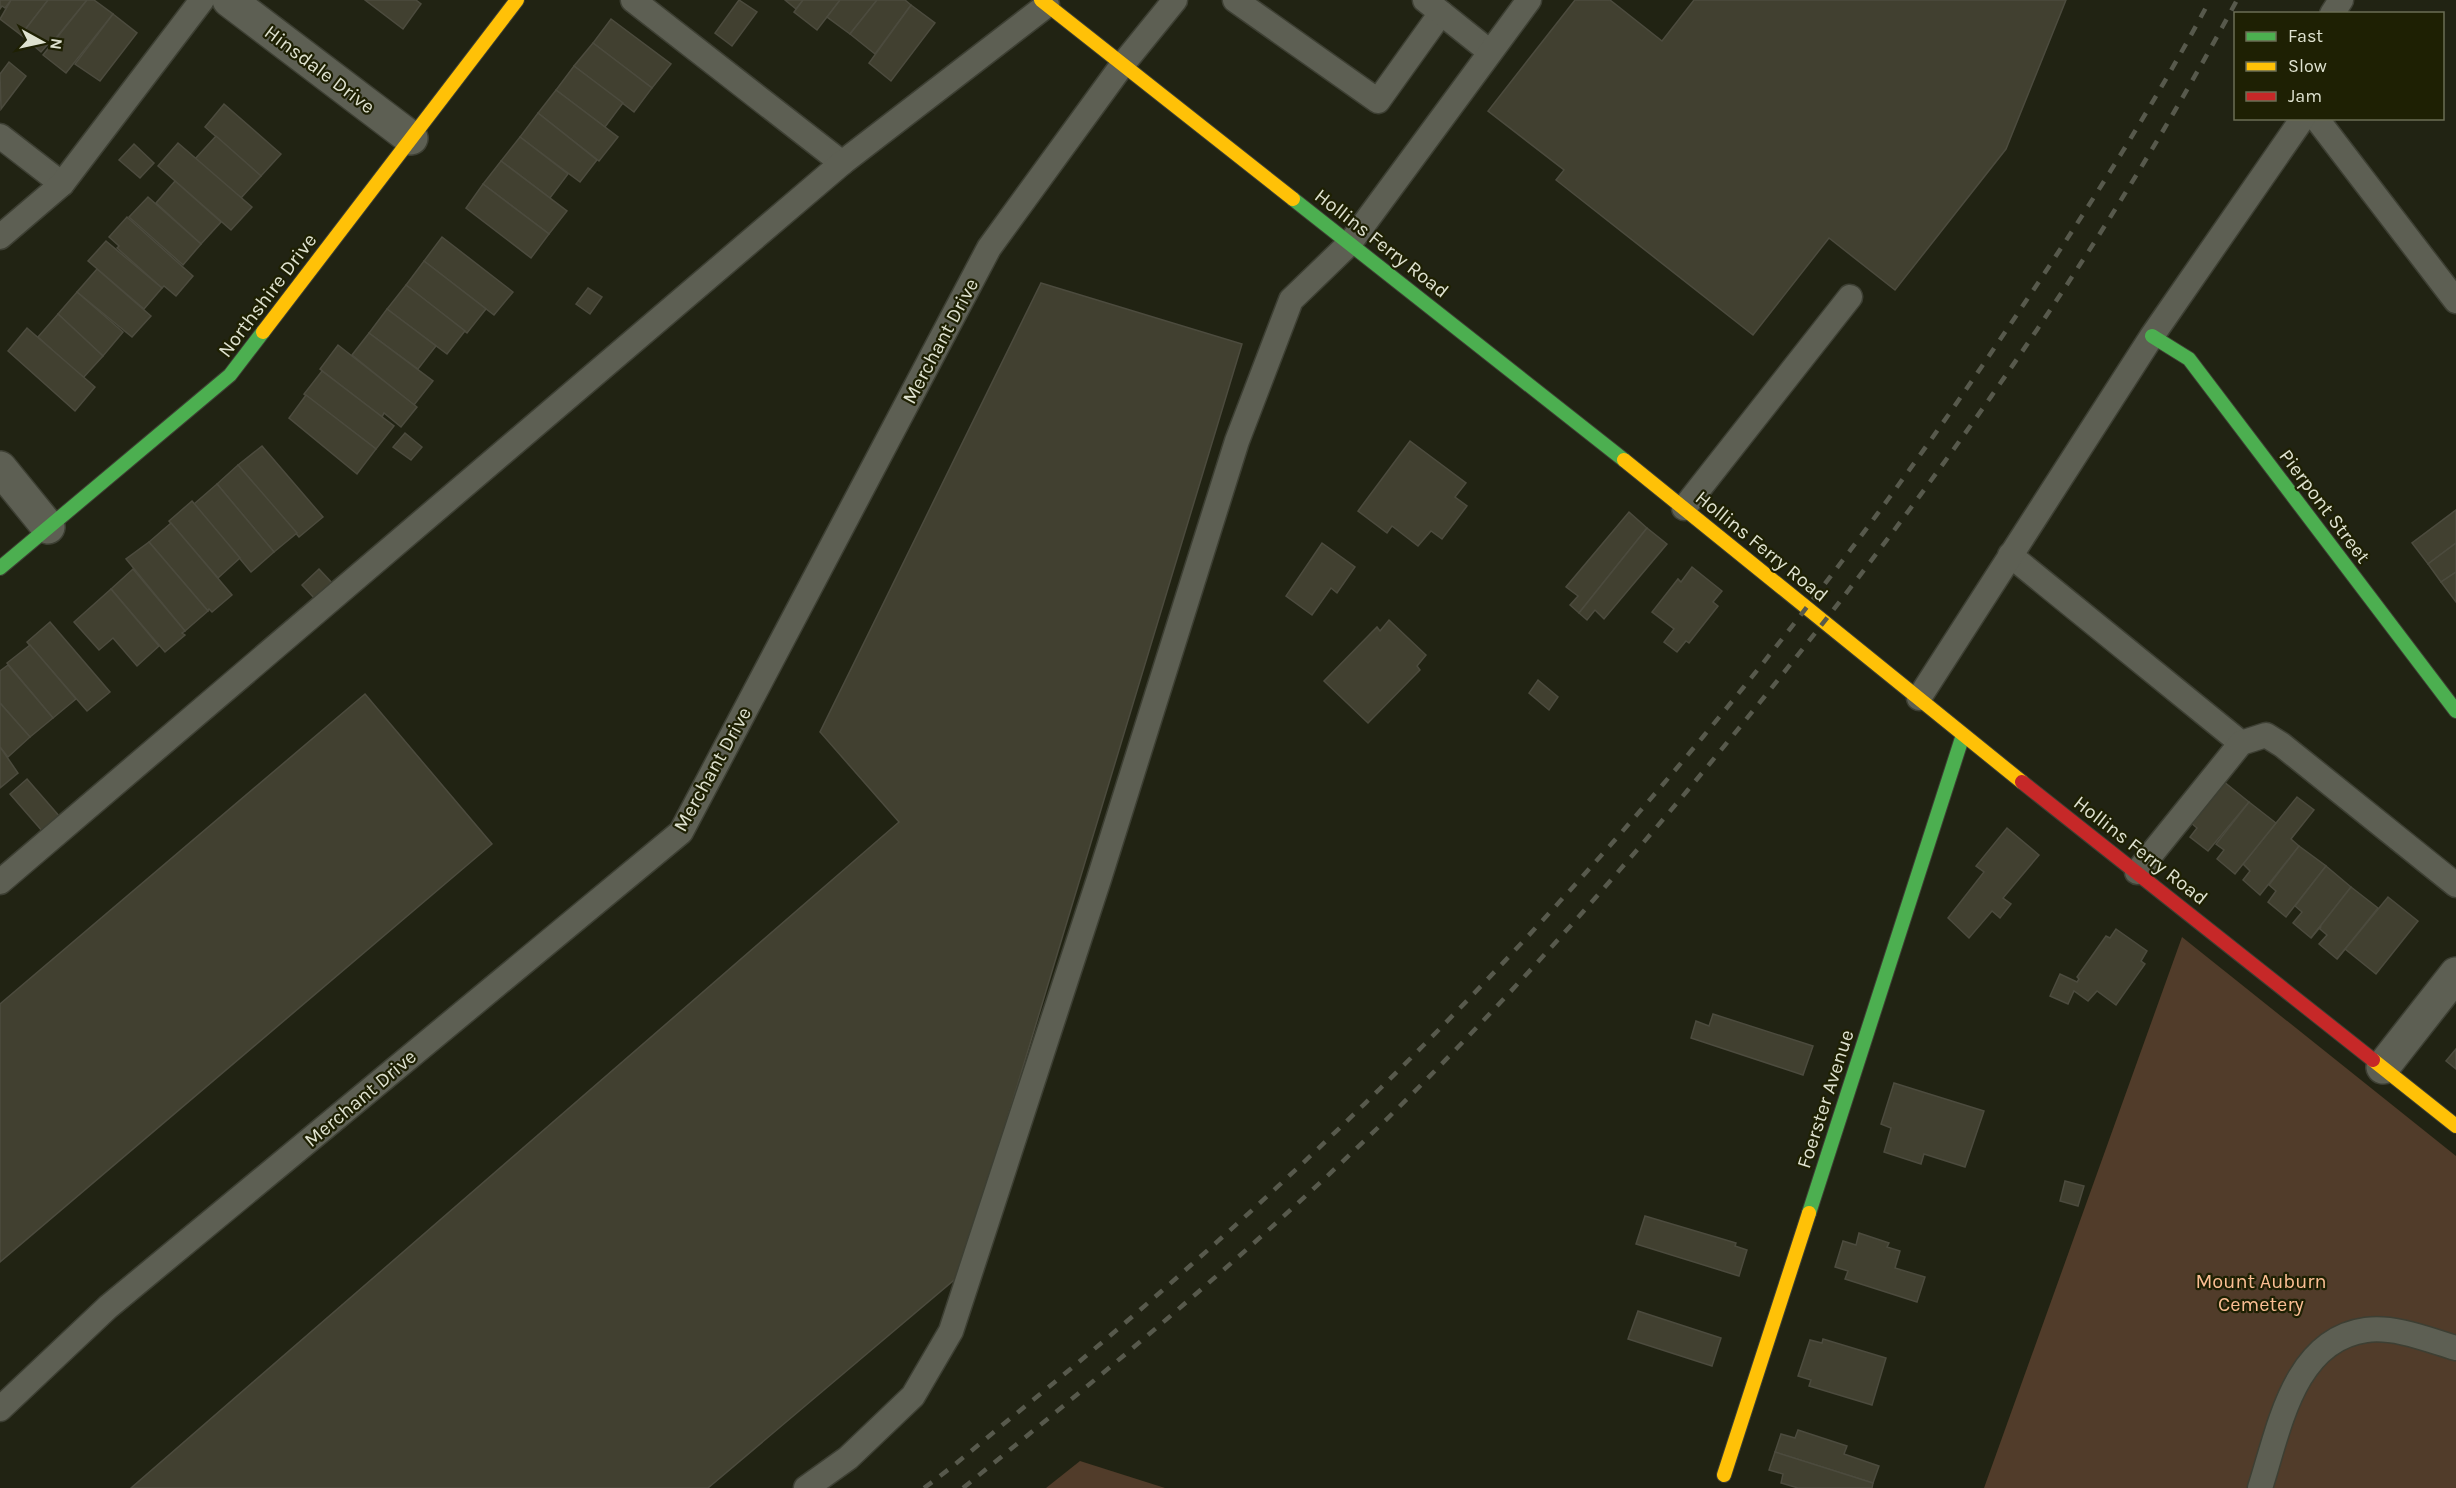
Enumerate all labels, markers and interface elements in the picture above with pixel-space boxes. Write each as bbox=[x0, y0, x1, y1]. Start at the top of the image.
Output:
north arrow bbox=[12, 12, 72, 72]
legend bbox=[2234, 12, 2444, 120]
street label: Hinsdale Drive bbox=[260, 20, 379, 118]
text: Fast bbox=[2288, 25, 2323, 47]
text: N bbox=[46, 37, 67, 51]
text: Slow bbox=[2288, 55, 2327, 77]
text: Jam bbox=[2288, 85, 2322, 107]
street label: Hollins Ferry Road bbox=[1310, 184, 1453, 303]
street label: Northshire Drive bbox=[213, 229, 321, 362]
street label: Merchant Drive bbox=[898, 275, 983, 408]
street label: Pierpont Street bbox=[2274, 445, 2375, 568]
street label: Hollins Ferry Road bbox=[1691, 486, 1832, 607]
street label: Merchant Drive bbox=[669, 703, 756, 836]
street label: Hollins Ferry Road bbox=[2069, 791, 2212, 910]
street label: Foerster Avenue bbox=[1792, 1027, 1859, 1171]
street label: Merchant Drive bbox=[300, 1045, 421, 1152]
park label: Mount Auburn Cemetery bbox=[2195, 1270, 2327, 1316]

